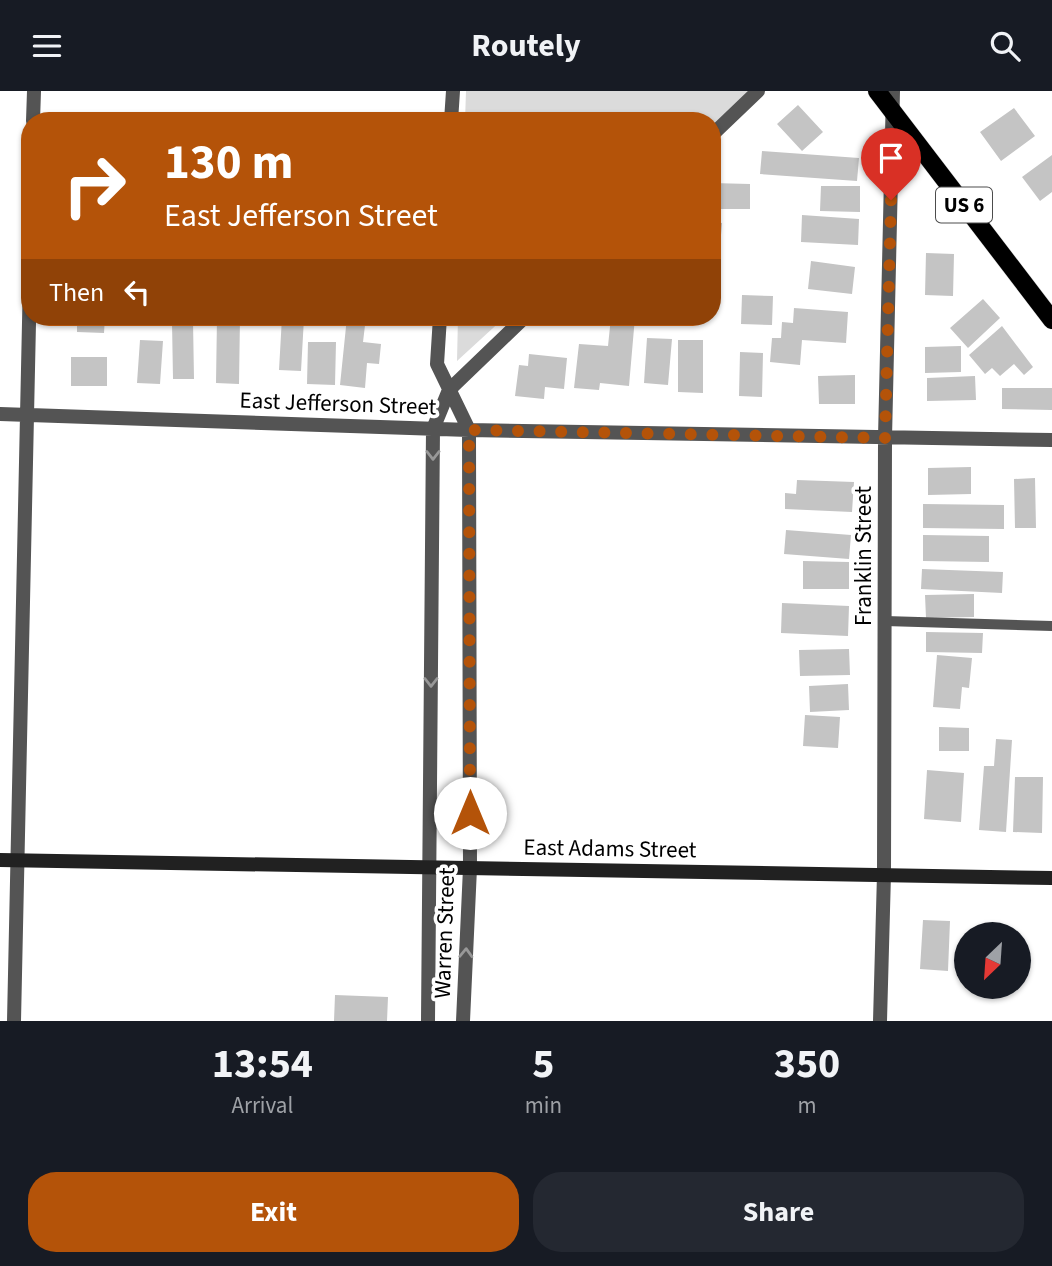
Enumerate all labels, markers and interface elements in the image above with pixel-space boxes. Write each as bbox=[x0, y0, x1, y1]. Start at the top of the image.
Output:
text: Routely bbox=[471, 23, 581, 69]
icon: menu bbox=[28, 27, 66, 65]
icon: search bbox=[986, 27, 1024, 65]
text: 130 m bbox=[164, 128, 293, 198]
pin bbox=[861, 128, 921, 200]
icon: arrive bbox=[872, 139, 910, 177]
icon: right bbox=[49, 140, 140, 231]
road number: US 6 bbox=[936, 187, 992, 223]
text: East Jefferson Street bbox=[164, 193, 438, 239]
icon: left bbox=[118, 273, 156, 311]
text: Then bbox=[49, 274, 104, 311]
street label: East Jefferson Street bbox=[239, 384, 437, 423]
one-way arrow bbox=[425, 450, 441, 460]
street label: Franklin Street bbox=[847, 486, 880, 626]
one-way arrow bbox=[423, 677, 439, 688]
position arrow bbox=[433, 776, 507, 850]
street label: East Adams Street bbox=[523, 830, 697, 867]
street label: Warren Street bbox=[426, 867, 463, 999]
north arrow bbox=[954, 922, 1031, 999]
map controls bbox=[954, 922, 1031, 999]
one-way arrow bbox=[459, 947, 474, 958]
text: 13:54 bbox=[212, 1034, 313, 1094]
text: 5 bbox=[532, 1034, 554, 1094]
text: 350 bbox=[774, 1034, 840, 1094]
text: Arrival bbox=[231, 1089, 293, 1122]
text: min bbox=[525, 1089, 562, 1122]
text: m bbox=[797, 1089, 817, 1122]
button: Exit bbox=[28, 1172, 519, 1252]
button: Share bbox=[533, 1172, 1024, 1252]

